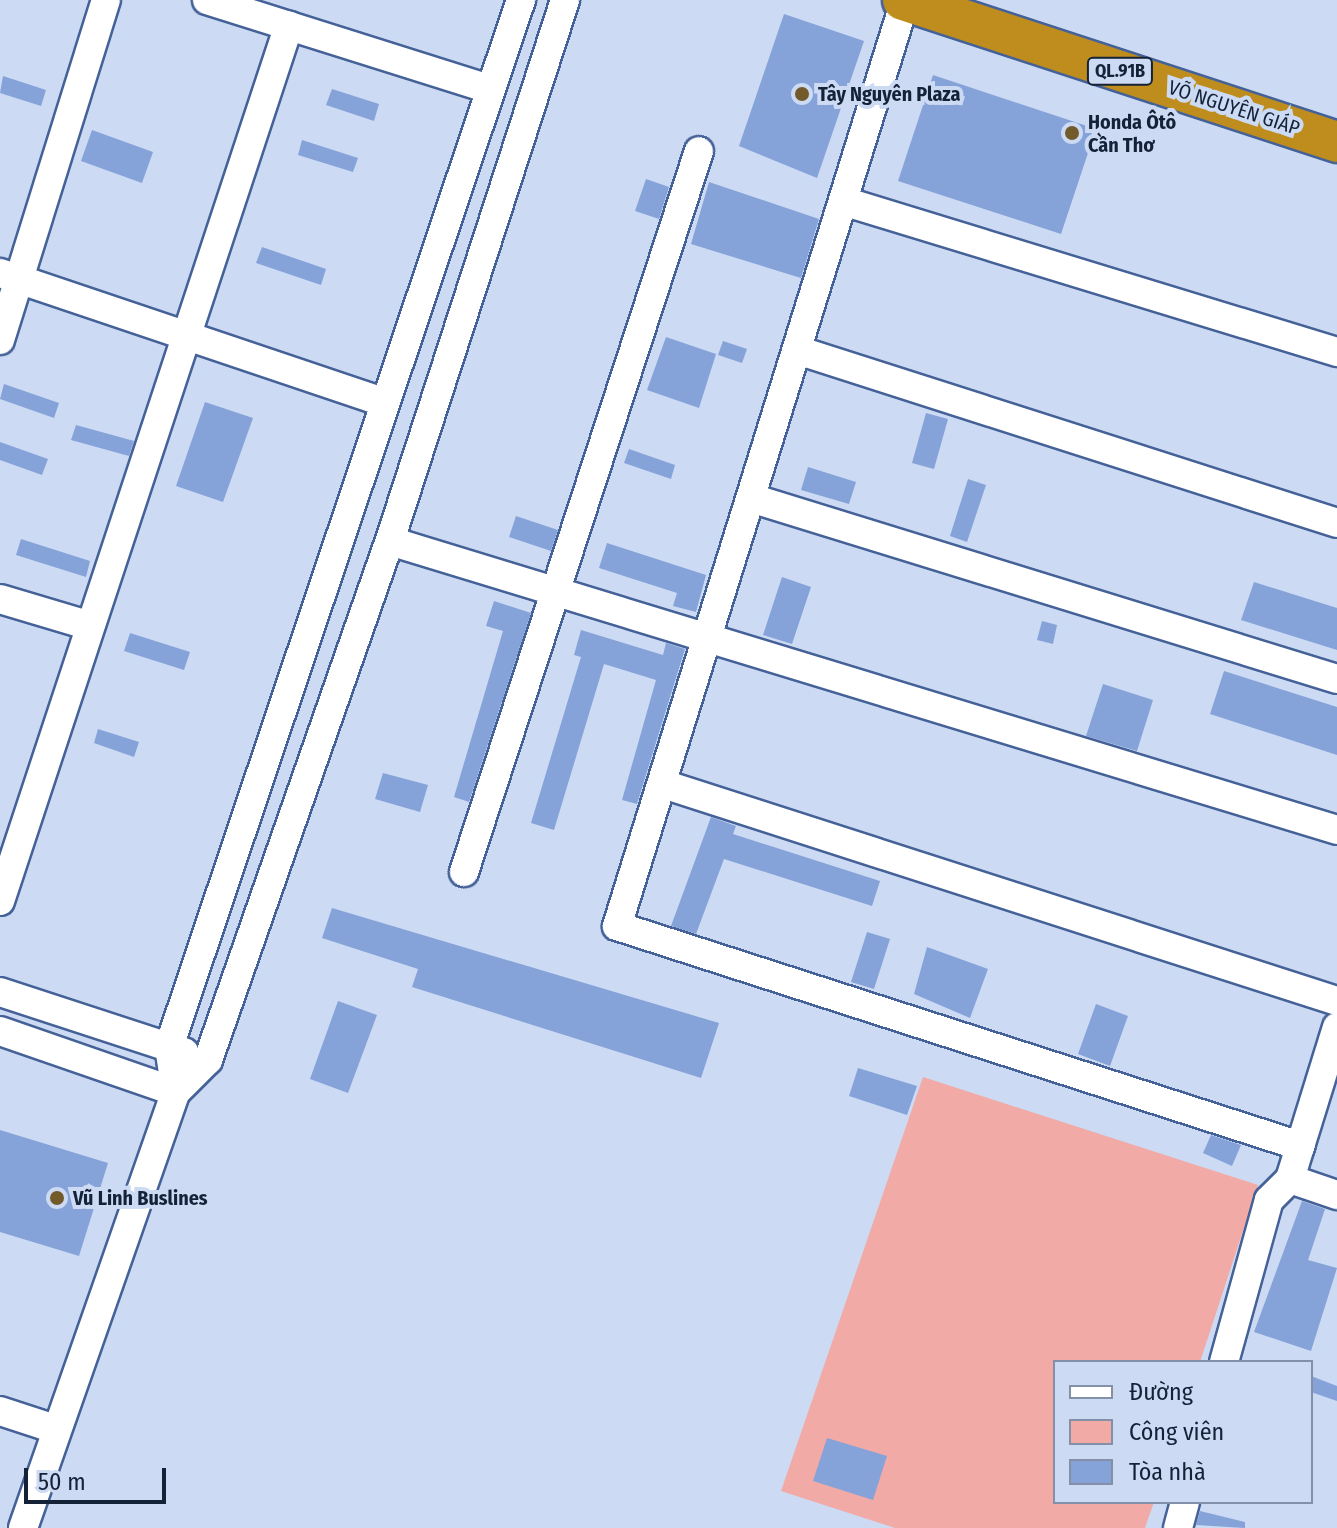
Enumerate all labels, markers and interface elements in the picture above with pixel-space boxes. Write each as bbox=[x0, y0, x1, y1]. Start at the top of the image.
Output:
road number: QL.91B bbox=[1086, 57, 1154, 85]
street label: VÕ NGUYÊN GIÁP bbox=[1165, 75, 1303, 141]
place label: Tây Nguyên Plaza bbox=[818, 82, 960, 106]
marker: Tây Nguyên Plaza bbox=[793, 85, 811, 103]
place label: Honda Ôtô Cần Thơ bbox=[1088, 110, 1176, 157]
marker: Honda Ôtô Cần Thơ bbox=[1063, 124, 1081, 142]
place label: Vũ Linh Buslines bbox=[73, 1186, 208, 1210]
marker: Vũ Linh Buslines bbox=[48, 1189, 66, 1207]
legend bbox=[1053, 1360, 1313, 1504]
text: Đường bbox=[1129, 1378, 1193, 1406]
text: Công viên bbox=[1129, 1418, 1224, 1446]
scale bar bbox=[28, 1452, 170, 1502]
text: Tòa nhà bbox=[1129, 1458, 1206, 1486]
text: 50 m bbox=[38, 1468, 86, 1496]

